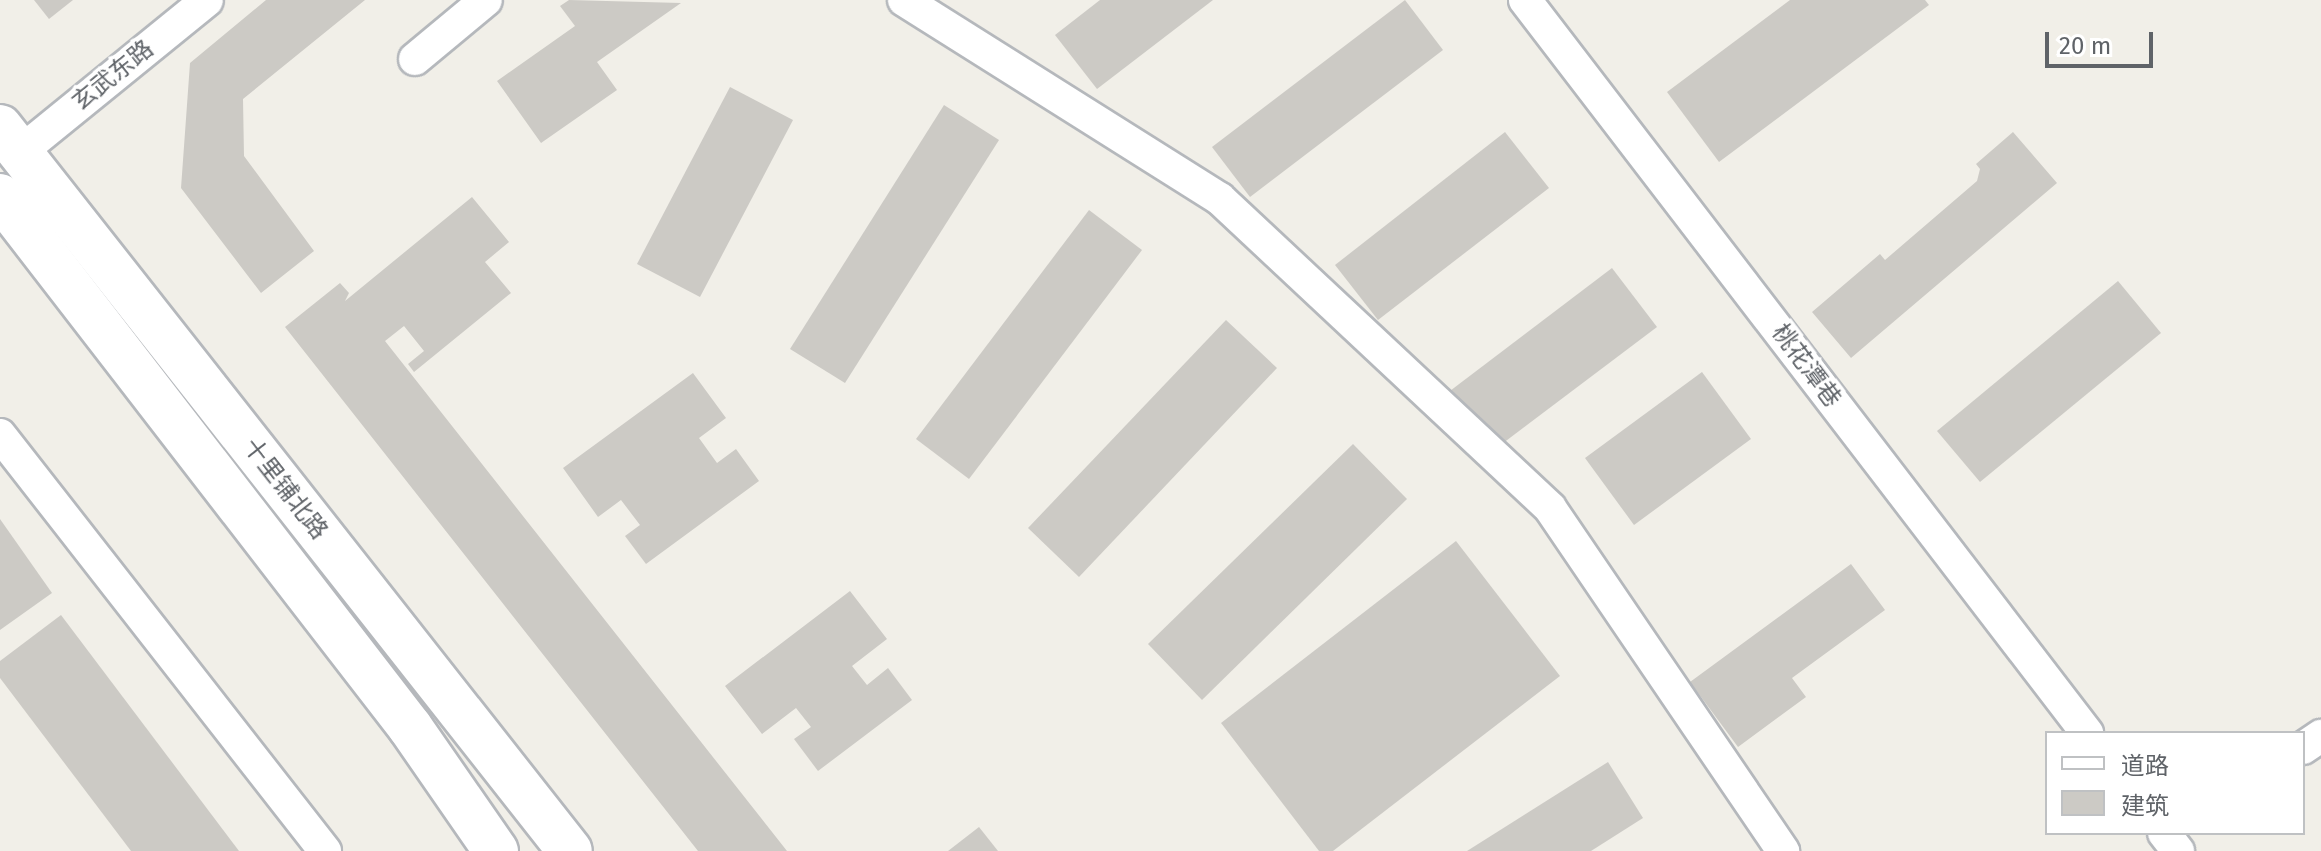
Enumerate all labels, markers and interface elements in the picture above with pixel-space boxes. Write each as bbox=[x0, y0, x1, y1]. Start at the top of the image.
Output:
scale bar bbox=[2049, 16, 2157, 66]
text: 20 m bbox=[2059, 32, 2111, 60]
street label: 玄武东路 bbox=[67, 35, 159, 117]
street label: 桃花潭巷 bbox=[1766, 319, 1846, 413]
street label: 十里铺北路 bbox=[237, 433, 333, 545]
legend bbox=[2045, 731, 2305, 835]
text: 道路 bbox=[2121, 752, 2169, 780]
text: 建筑 bbox=[2121, 792, 2169, 820]

